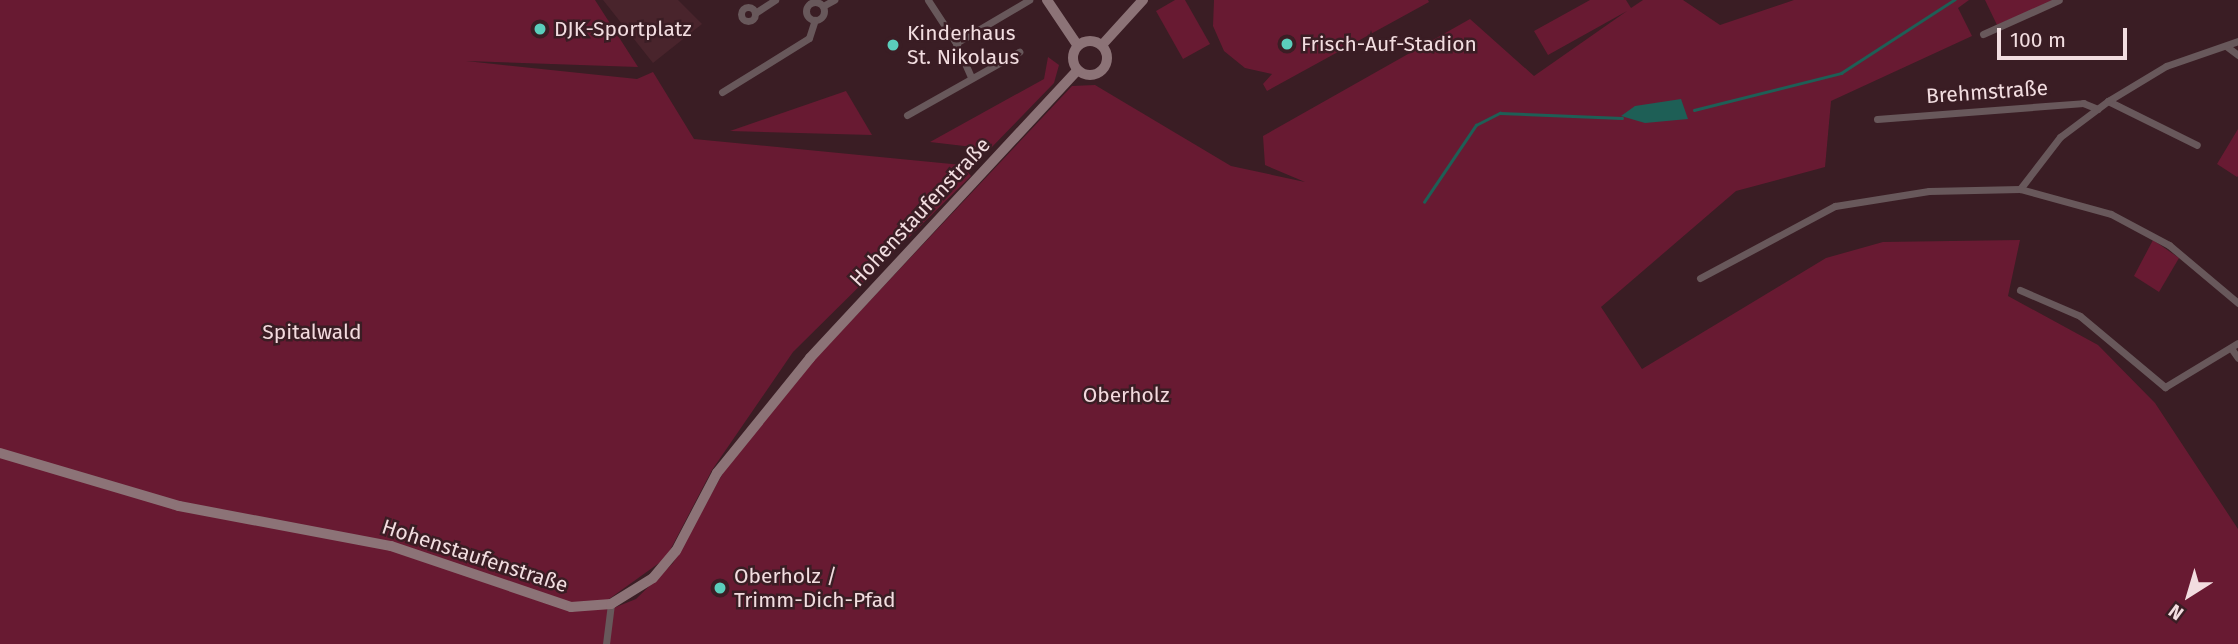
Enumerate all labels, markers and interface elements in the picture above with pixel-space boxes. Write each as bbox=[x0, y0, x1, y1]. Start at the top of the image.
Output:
scale bar bbox=[2000, 14, 2130, 58]
place label: DJK-Sportplatz bbox=[554, 16, 692, 42]
place label: Kinderhaus St. Nikolaus bbox=[907, 20, 1019, 70]
marker: DJK-Sportplatz bbox=[532, 21, 548, 37]
text: 100 m bbox=[2010, 27, 2066, 53]
place label: Frisch-Auf-Stadion bbox=[1301, 31, 1477, 57]
marker: Frisch-Auf-Stadion bbox=[1279, 36, 1295, 52]
marker: Kinderhaus St. Nikolaus bbox=[885, 37, 901, 53]
street label: Brehmstraße bbox=[1925, 75, 2049, 109]
street label: Hohenstaufenstraße bbox=[845, 132, 995, 292]
park label: Spitalwald bbox=[262, 319, 362, 345]
park label: Oberholz bbox=[1083, 382, 1169, 408]
street label: Hohenstaufenstraße bbox=[379, 514, 571, 598]
north arrow bbox=[2154, 560, 2224, 630]
place label: Oberholz / Trimm-Dich-Pfad bbox=[734, 563, 896, 613]
marker: Oberholz / Trimm-Dich-Pfad bbox=[712, 580, 728, 596]
text: N bbox=[2164, 599, 2188, 625]

